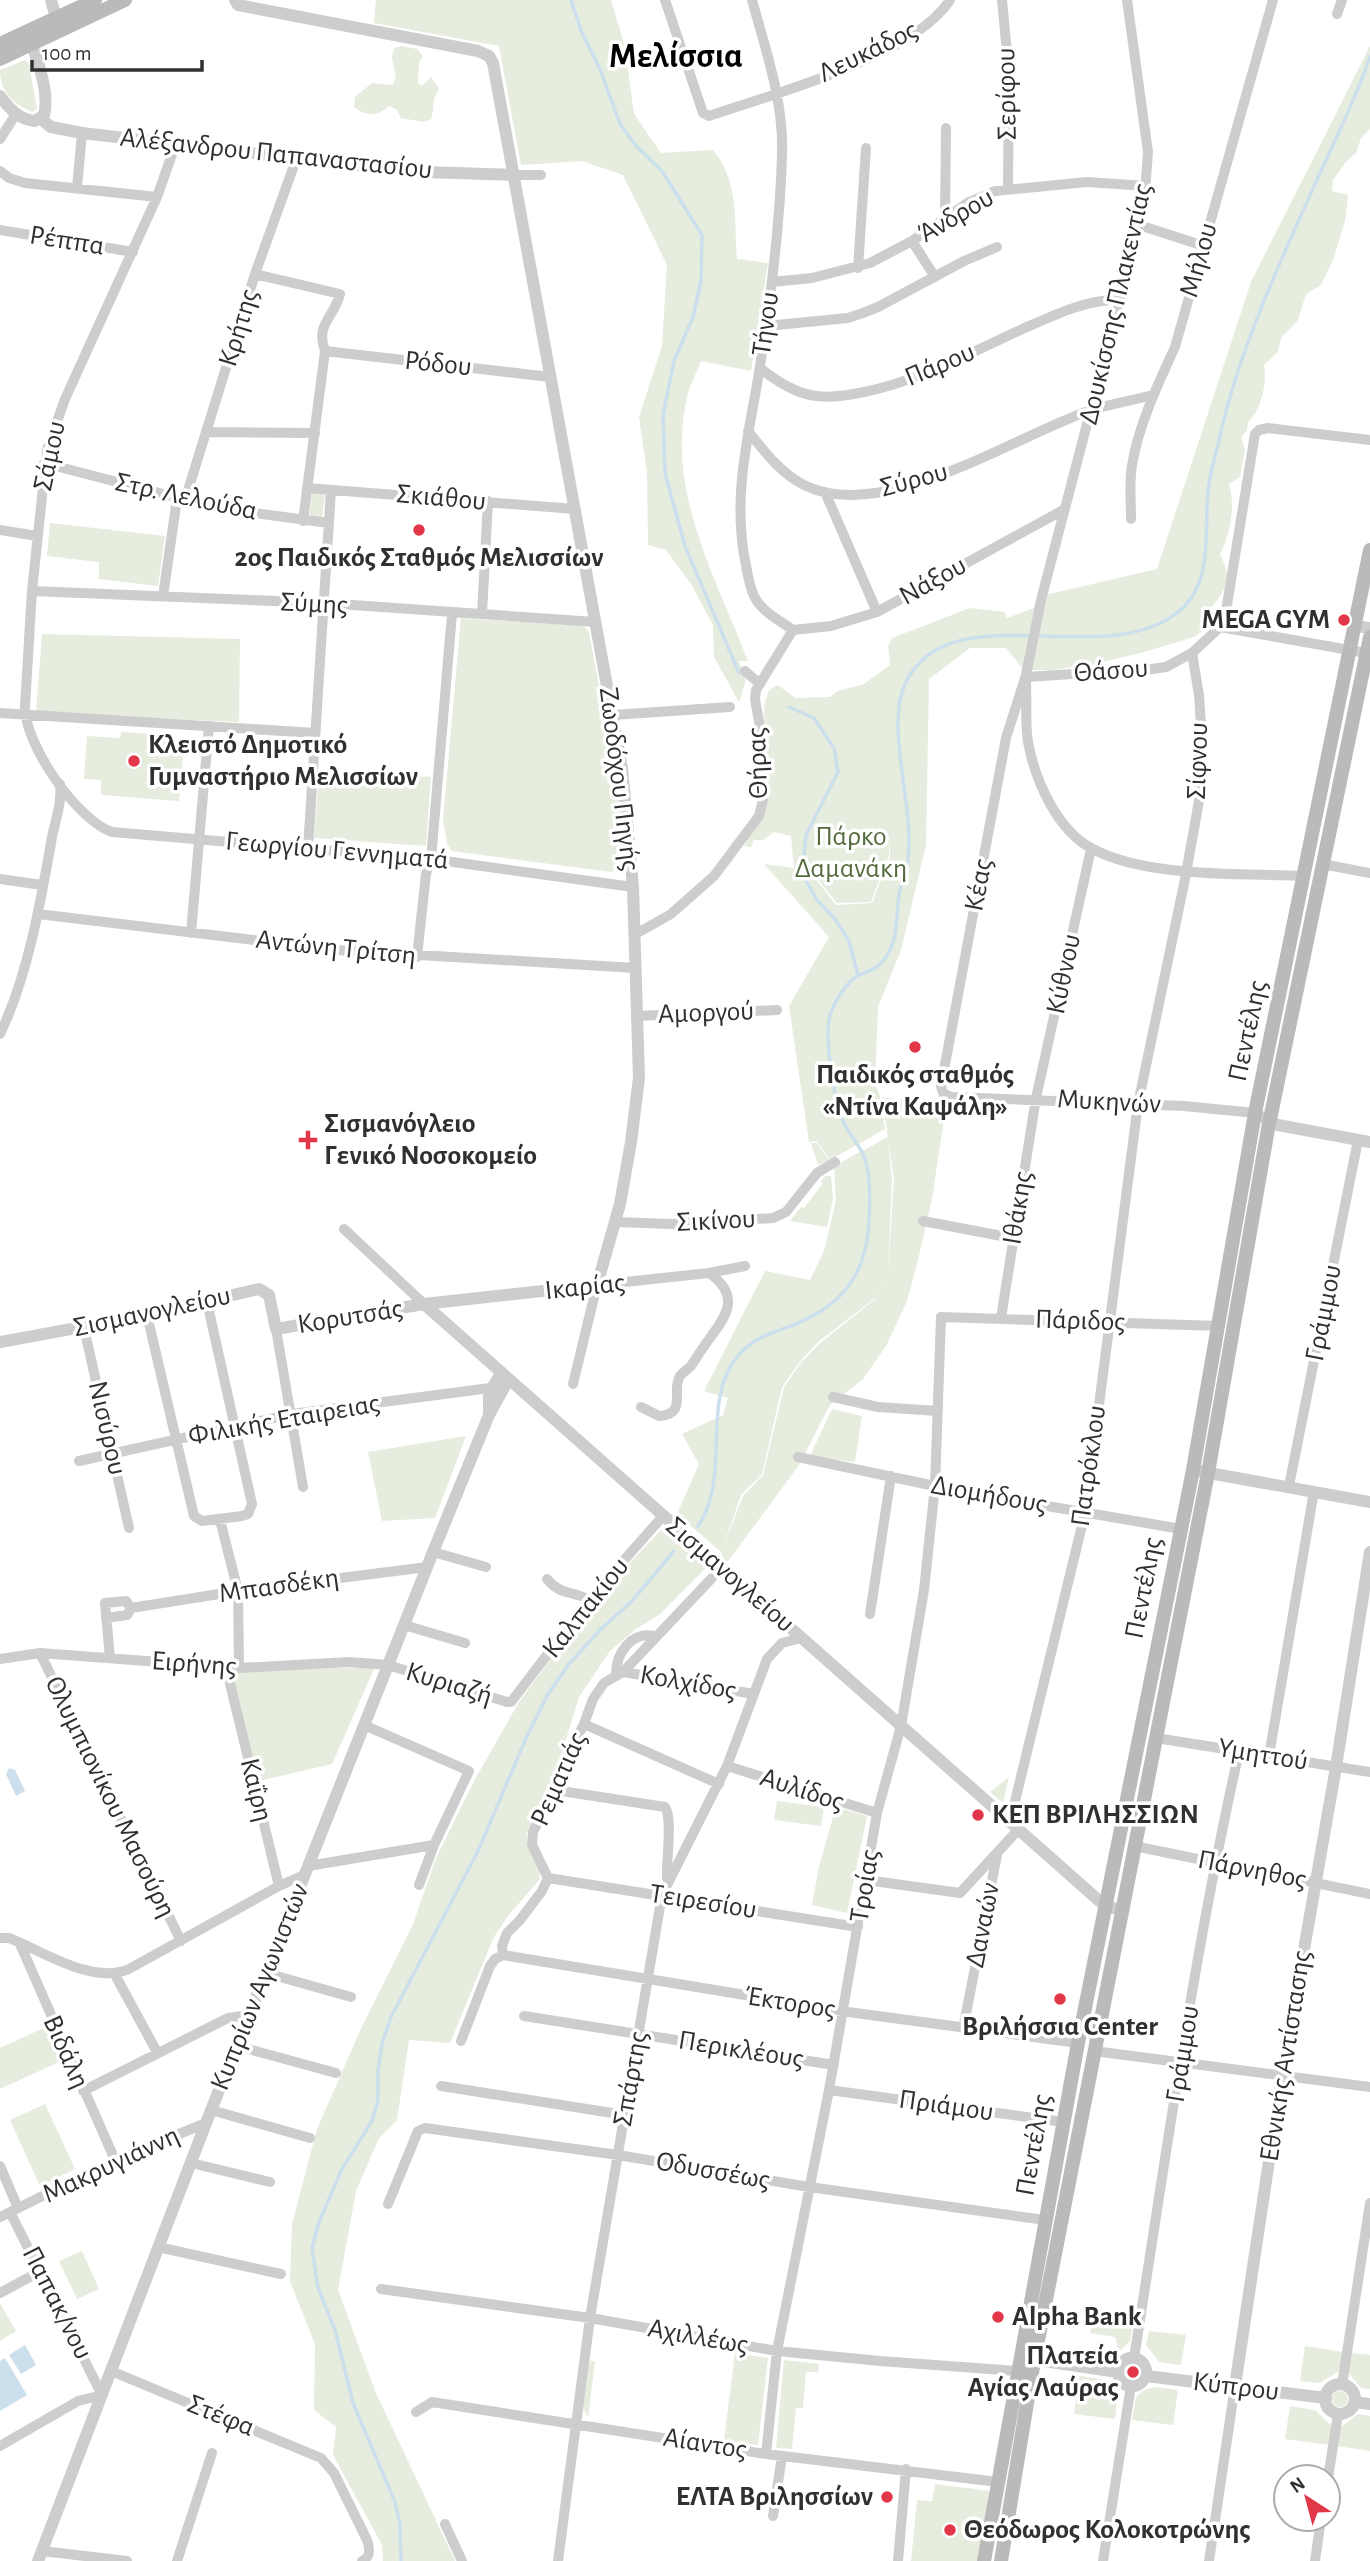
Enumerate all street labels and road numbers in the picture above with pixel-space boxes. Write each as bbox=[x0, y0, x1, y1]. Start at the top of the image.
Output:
street label: Λευκάδος bbox=[814, 16, 922, 88]
street label: Σερίφου bbox=[992, 47, 1022, 141]
street label: Αλέξανδρου Παπαναστασίου bbox=[119, 124, 433, 184]
street label: Δουκίσσης Πλακεντίας bbox=[1075, 181, 1157, 427]
street label: Άνδρου bbox=[913, 183, 999, 249]
street label: Μήλου bbox=[1175, 220, 1223, 300]
street label: Ρέππα bbox=[28, 221, 106, 261]
street label: Κρήτης bbox=[214, 286, 264, 370]
street label: Τήνου bbox=[748, 290, 784, 358]
street label: Πάρου bbox=[901, 338, 979, 392]
street label: Ρόδου bbox=[403, 347, 473, 381]
street label: Σάμου bbox=[29, 419, 71, 493]
street label: Σύρου bbox=[877, 458, 951, 502]
street label: Στρ. Λελούδα bbox=[112, 468, 260, 526]
street label: Σκιάθου bbox=[395, 480, 487, 516]
street label: Νάξου bbox=[895, 551, 971, 611]
street label: Σύμης bbox=[279, 588, 349, 620]
street label: Θάσου bbox=[1073, 654, 1149, 688]
street label: Ζωοδόχου Πηγής bbox=[594, 685, 644, 873]
street label: Σίφνου bbox=[1183, 722, 1213, 800]
street label: Θήρας bbox=[743, 726, 773, 799]
street label: Γεωργίου Γεννηματά bbox=[224, 827, 450, 875]
street label: Κέας bbox=[960, 856, 998, 914]
street label: Αντώνη Τρίτση bbox=[254, 926, 418, 970]
street label: Κύθνου bbox=[1042, 931, 1086, 1017]
street label: Πεντέλης bbox=[1224, 978, 1272, 1084]
street label: Αμοργού bbox=[658, 997, 754, 1029]
street label: Μυκηνών bbox=[1056, 1085, 1162, 1119]
street label: Ιθάκης bbox=[998, 1169, 1038, 1247]
street label: Σικίνου bbox=[676, 1205, 756, 1237]
street label: Γράμμου bbox=[1301, 1262, 1347, 1364]
street label: Ικαρίας bbox=[543, 1269, 627, 1305]
street label: Σισμανογλείου bbox=[71, 1282, 233, 1342]
street label: Κορυτσάς bbox=[295, 1295, 405, 1339]
street label: Πάριδος bbox=[1034, 1305, 1126, 1337]
street label: Νισύρου bbox=[83, 1378, 131, 1478]
street label: Φιλικής Εταιρειας bbox=[186, 1389, 382, 1451]
street label: Πατρόκλου bbox=[1067, 1404, 1111, 1528]
street label: Διομήδους bbox=[929, 1471, 1049, 1519]
street label: Σισμανογλείου bbox=[660, 1512, 800, 1638]
street label: Πεντέλης bbox=[1120, 1535, 1168, 1641]
street label: Καλπακίου bbox=[537, 1553, 635, 1663]
street label: Μπασδέκη bbox=[217, 1564, 341, 1608]
street label: Ειρήνης bbox=[151, 1647, 238, 1681]
street label: Κυριαζή bbox=[402, 1658, 496, 1710]
street label: Κολχίδος bbox=[638, 1661, 738, 1705]
street label: Ολυμπιονίκου Μασούρη bbox=[39, 1672, 181, 1922]
street label: Ρεματιάς bbox=[526, 1728, 592, 1830]
street label: Υμηττού bbox=[1216, 1734, 1310, 1776]
street label: Καΐρη bbox=[235, 1755, 277, 1825]
street label: Αυλίδος bbox=[757, 1763, 847, 1817]
street label: Πάρνηθος bbox=[1195, 1846, 1309, 1894]
street label: Τροίας bbox=[845, 1847, 885, 1925]
street label: Κυπρίων Αγωνιστών bbox=[206, 1880, 314, 2094]
street label: Τειρεσίου bbox=[647, 1880, 759, 1924]
street label: Δαναών bbox=[961, 1880, 1005, 1970]
street label: Εθνικής Αντίστασης bbox=[1256, 1948, 1317, 2163]
street label: Έκτορος bbox=[743, 1982, 837, 2024]
street label: Γράμμου bbox=[1162, 2004, 1204, 2104]
street label: Βιδάλη bbox=[38, 2011, 94, 2093]
street label: Περικλέους bbox=[676, 2026, 806, 2074]
street label: Σπάρτης bbox=[609, 2029, 653, 2129]
street label: Πριάμου bbox=[897, 2085, 995, 2127]
street label: Πεντέλης bbox=[1011, 2092, 1057, 2198]
street label: Μακρυγιάννη bbox=[38, 2121, 184, 2209]
street label: Οδυσσέως bbox=[654, 2147, 772, 2195]
street label: Παπακ/νου bbox=[17, 2242, 97, 2364]
street label: Αχιλλέως bbox=[646, 2314, 750, 2360]
street label: Κύπρου bbox=[1191, 2368, 1281, 2406]
street label: Στέφα bbox=[183, 2390, 259, 2442]
street label: Αίαντος bbox=[661, 2424, 749, 2464]

